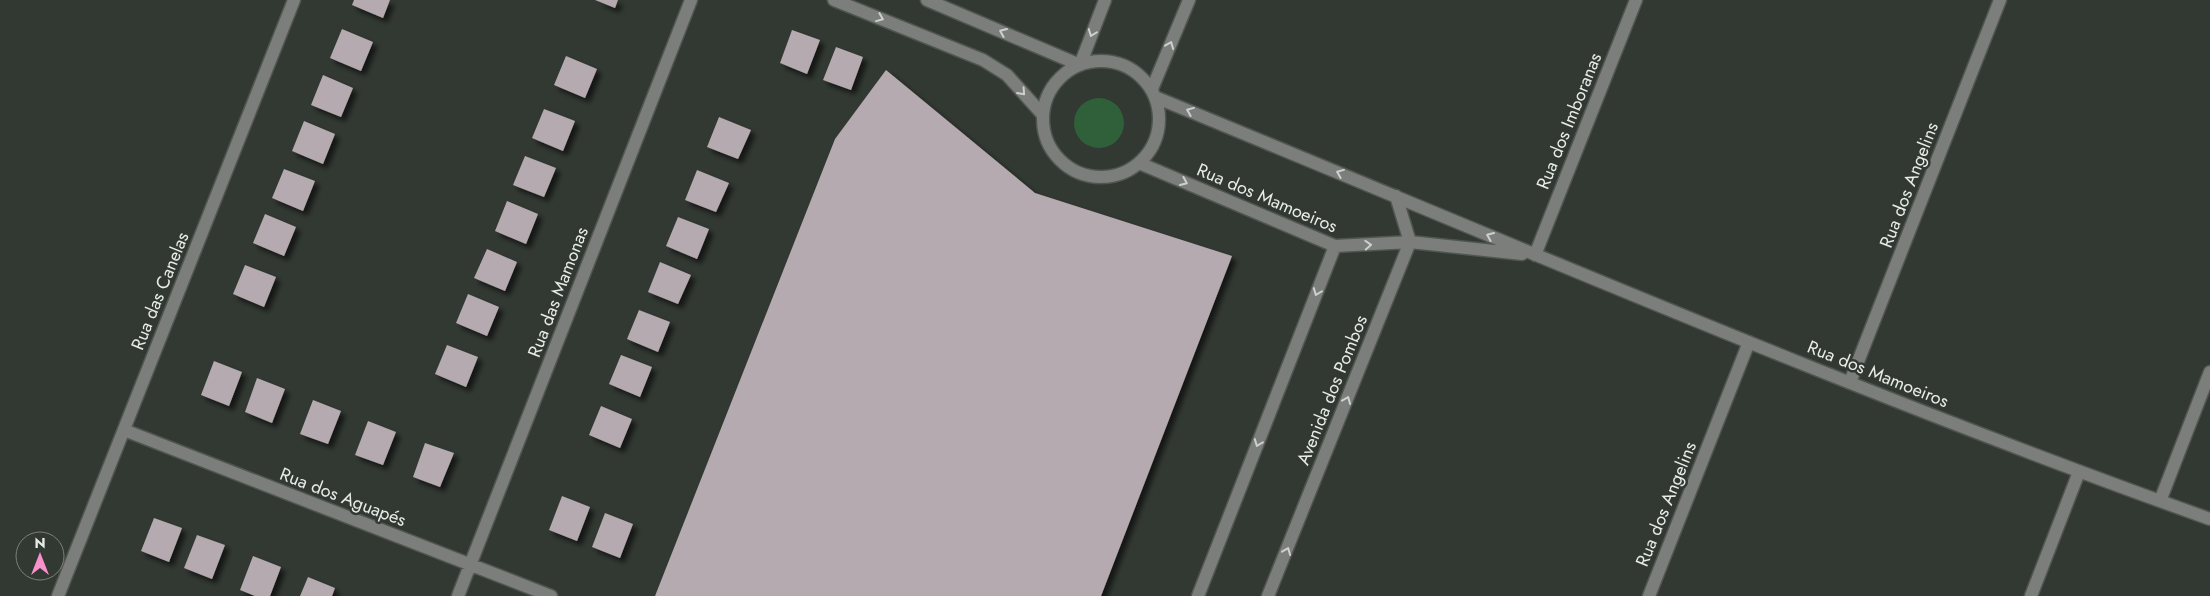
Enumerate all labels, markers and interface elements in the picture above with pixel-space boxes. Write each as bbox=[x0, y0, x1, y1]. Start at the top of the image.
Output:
one-way arrow bbox=[875, 12, 884, 22]
one-way arrow bbox=[999, 28, 1008, 39]
one-way arrow bbox=[1088, 28, 1098, 36]
one-way arrow bbox=[1164, 41, 1175, 50]
street label: Rua dos Imboranas bbox=[1530, 49, 1608, 193]
one-way arrow bbox=[1016, 87, 1025, 96]
one-way arrow bbox=[1186, 107, 1195, 118]
street label: Rua dos Angelins bbox=[1873, 118, 1945, 252]
street label: Rua dos Mamoeiros bbox=[1193, 157, 1341, 239]
one-way arrow bbox=[1336, 169, 1345, 179]
one-way arrow bbox=[1179, 176, 1188, 187]
street label: Rua das Mamonas bbox=[521, 223, 595, 361]
street label: Rua das Canelas bbox=[125, 228, 195, 354]
one-way arrow bbox=[1486, 231, 1495, 242]
one-way arrow bbox=[1365, 239, 1373, 250]
one-way arrow bbox=[1313, 287, 1323, 296]
street label: Avenida dos Pombos bbox=[1290, 311, 1374, 469]
street label: Rua dos Mamoeiros bbox=[1803, 334, 1953, 414]
one-way arrow bbox=[1341, 396, 1351, 405]
one-way arrow bbox=[1254, 438, 1264, 447]
street label: Rua dos Angelins bbox=[1629, 438, 1703, 570]
street label: Rua dos Aguapés bbox=[276, 461, 410, 533]
north arrow bbox=[15, 531, 65, 581]
text: N bbox=[34, 533, 46, 553]
one-way arrow bbox=[1280, 547, 1291, 556]

